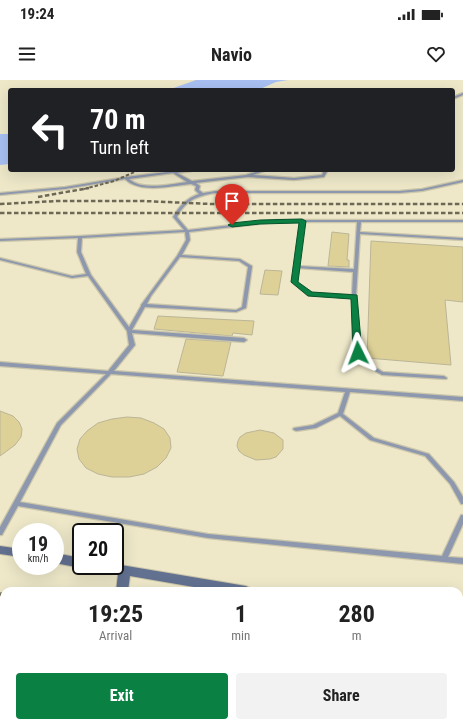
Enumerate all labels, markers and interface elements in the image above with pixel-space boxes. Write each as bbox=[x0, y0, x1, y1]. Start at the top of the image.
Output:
text: 19:24 bbox=[20, 5, 54, 23]
icon: menu bbox=[16, 43, 38, 65]
icon: heart bbox=[425, 43, 447, 65]
text: Navio bbox=[211, 44, 252, 65]
text: 70 m bbox=[90, 103, 146, 136]
icon: left bbox=[24, 104, 76, 156]
text: Turn left bbox=[90, 137, 149, 158]
pin bbox=[215, 184, 249, 225]
icon: arrive bbox=[221, 190, 243, 212]
position arrow bbox=[337, 332, 379, 374]
speed limit sign: 20 bbox=[72, 523, 124, 575]
text: 19 bbox=[28, 532, 48, 556]
text: km/h bbox=[28, 553, 48, 564]
text: 19:25 bbox=[88, 600, 143, 628]
text: 1 bbox=[235, 600, 247, 628]
text: 280 bbox=[338, 600, 375, 628]
text: Arrival bbox=[99, 628, 132, 643]
text: min bbox=[231, 628, 250, 643]
text: m bbox=[352, 628, 362, 643]
button: Exit bbox=[16, 673, 228, 719]
button: Share bbox=[236, 673, 447, 719]

